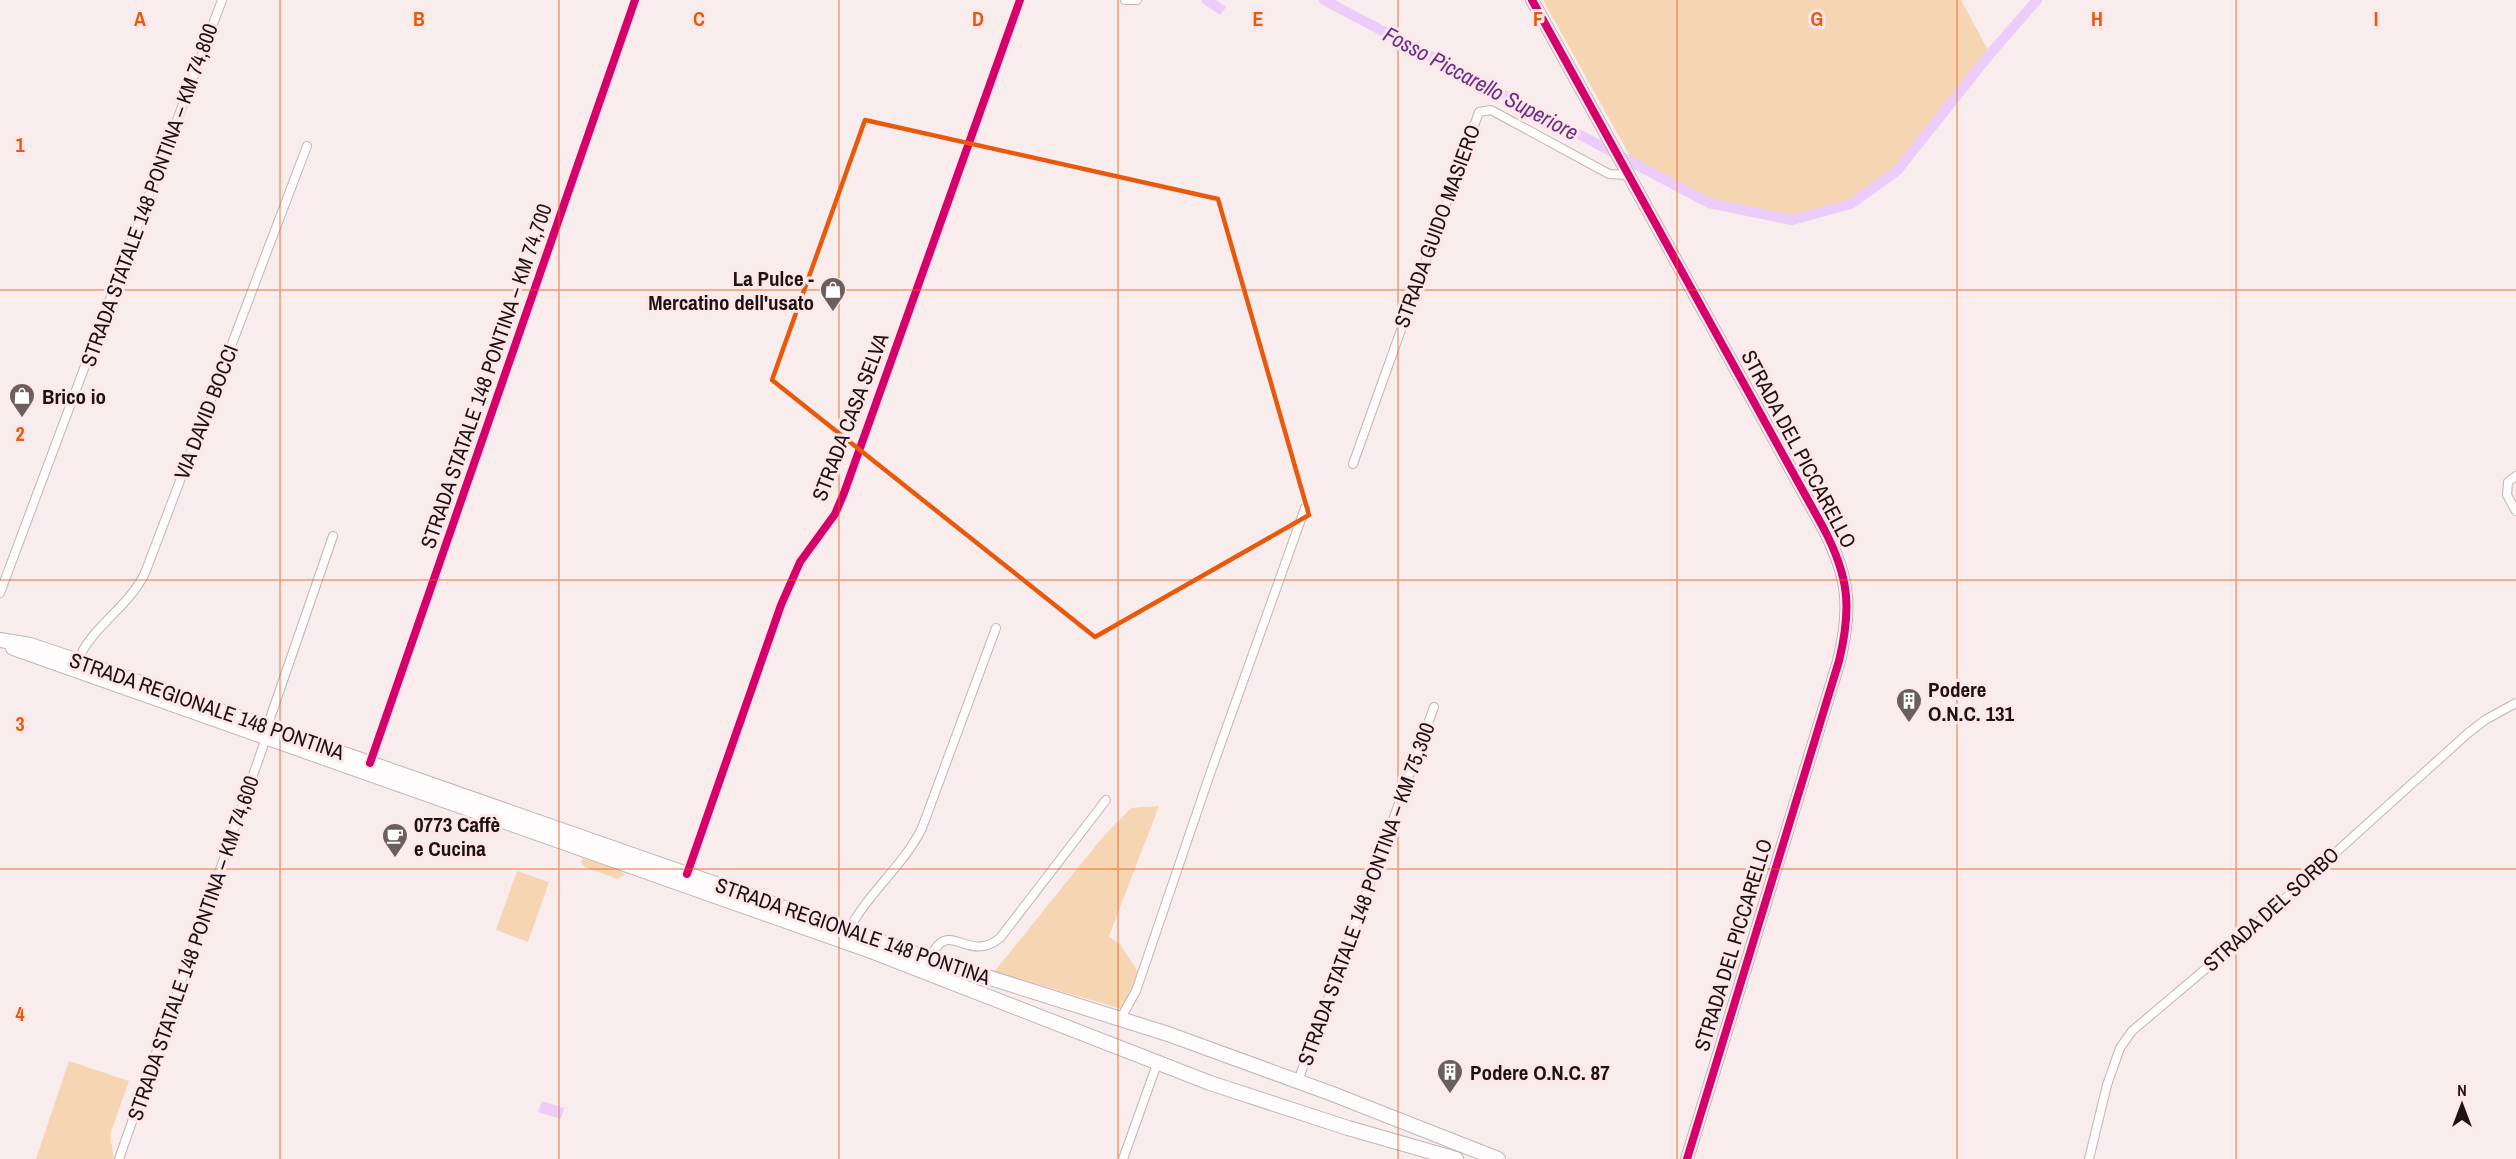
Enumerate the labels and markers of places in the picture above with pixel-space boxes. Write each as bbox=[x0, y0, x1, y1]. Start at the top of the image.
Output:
place label: La Pulce - Mercatino dell'usato bbox=[648, 264, 814, 317]
shop icon: La Pulce - Mercatino dell'usato bbox=[818, 275, 848, 313]
shop icon: Brico io bbox=[7, 381, 37, 419]
place label: Brico io bbox=[42, 382, 106, 411]
place label: Podere O.N.C. 131 bbox=[1928, 675, 2015, 728]
building icon: Podere O.N.C. 131 bbox=[1894, 686, 1924, 724]
place label: 0773 Caffè e Cucina bbox=[414, 810, 500, 863]
cafe icon: 0773 Caffè e Cucina bbox=[380, 821, 410, 859]
building icon: Podere O.N.C. 87 bbox=[1435, 1057, 1465, 1095]
place label: Podere O.N.C. 87 bbox=[1470, 1058, 1610, 1087]

